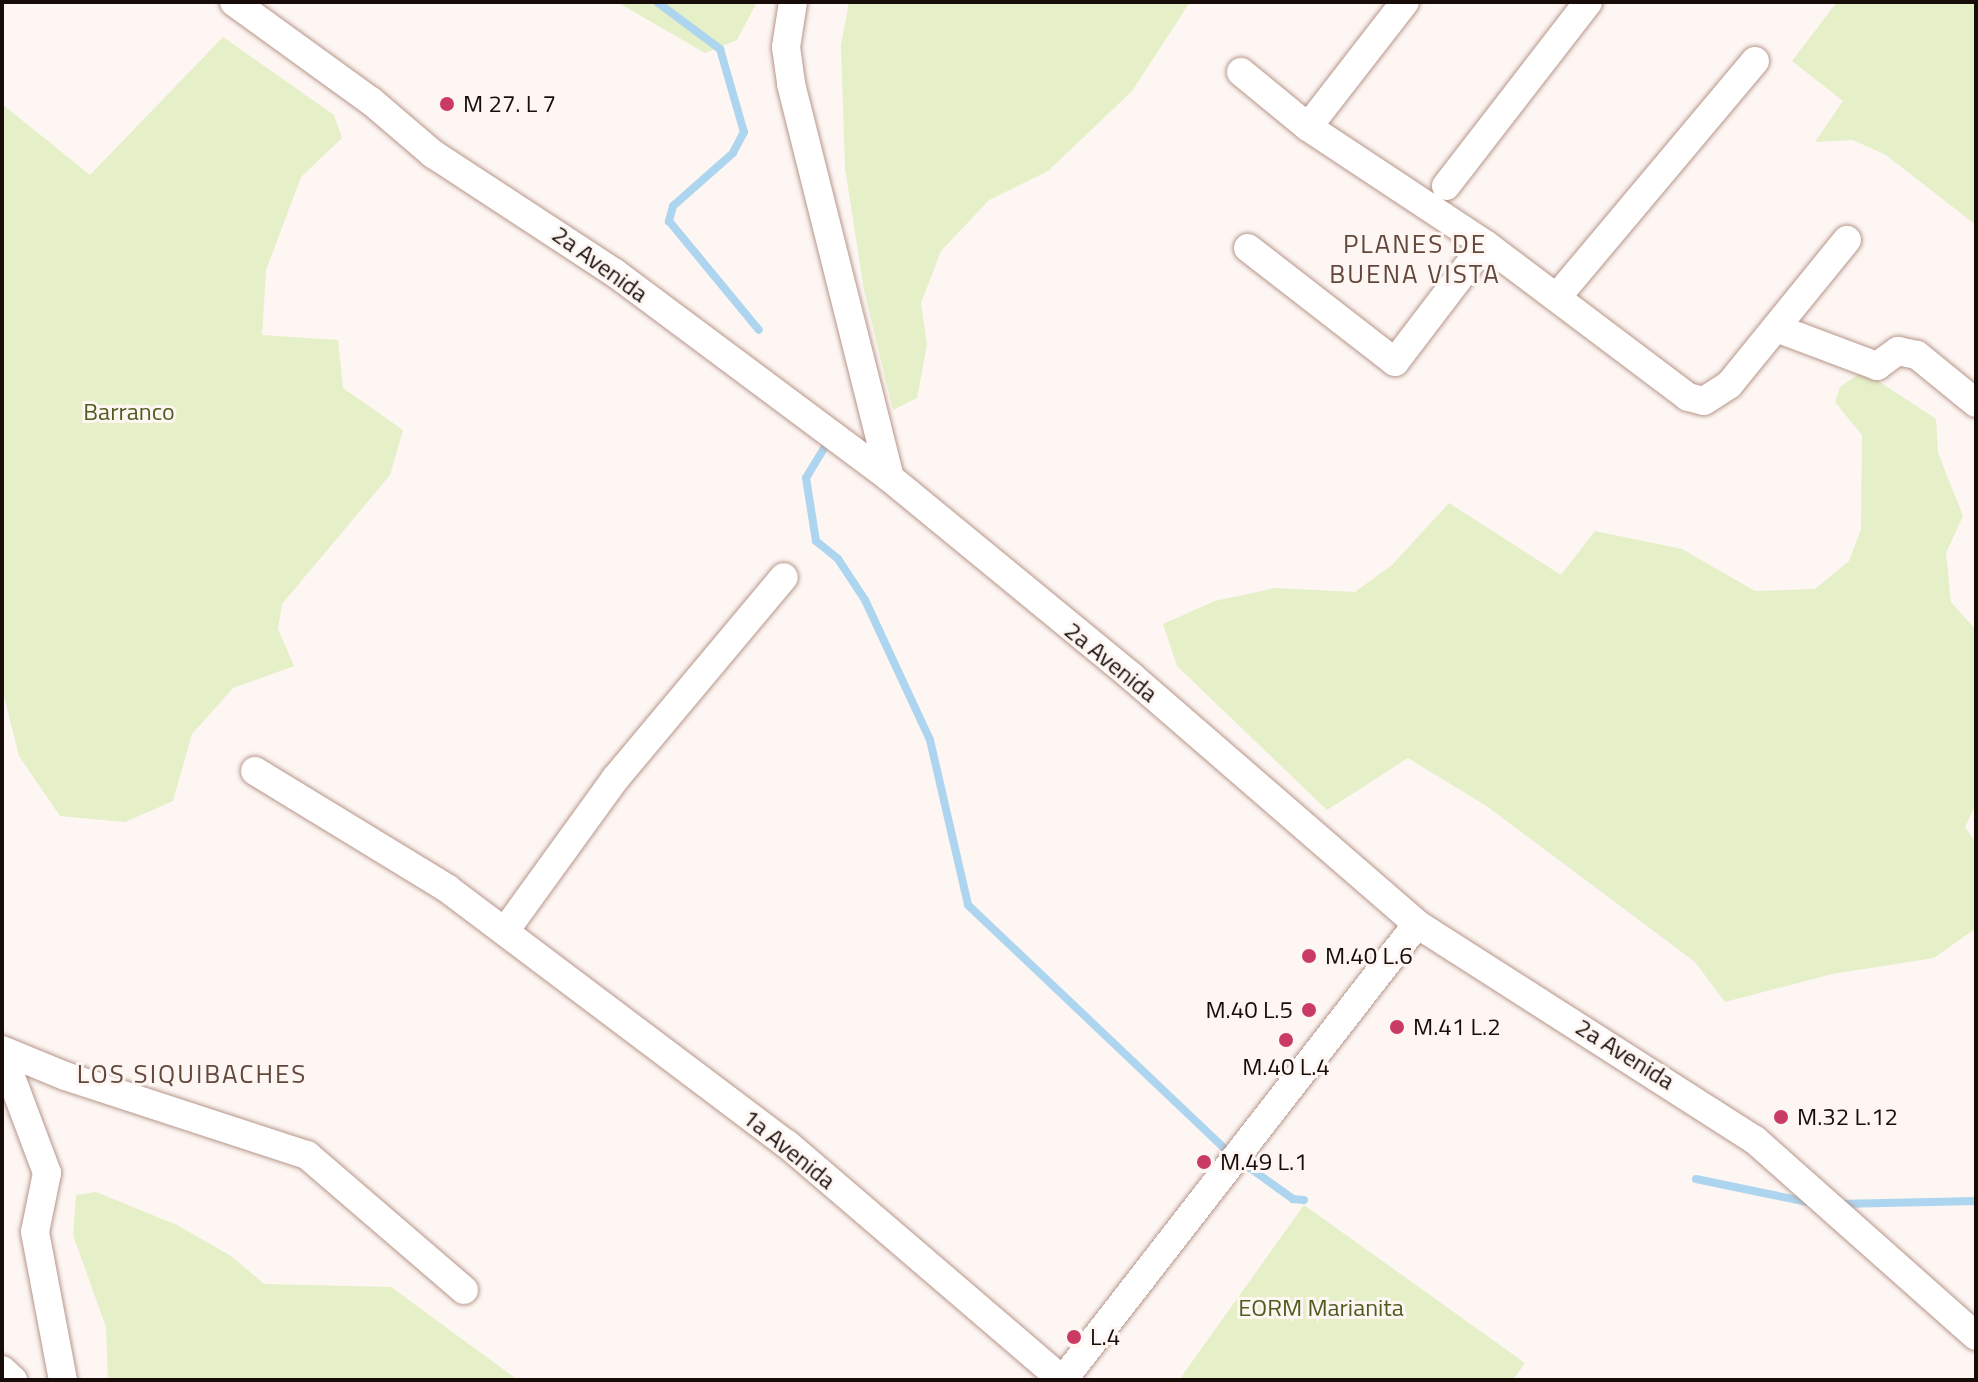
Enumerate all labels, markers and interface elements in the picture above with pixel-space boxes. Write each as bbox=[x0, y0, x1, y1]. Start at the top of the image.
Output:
place label: M 27. L 7 bbox=[463, 90, 556, 118]
marker: M 27. L 7 bbox=[438, 95, 456, 113]
street label: 2a Avenida bbox=[547, 220, 653, 308]
district label: PLANES DE BUENA VISTA bbox=[1329, 228, 1501, 290]
park label: Barranco bbox=[83, 398, 175, 426]
street label: 2a Avenida bbox=[1059, 616, 1163, 708]
place label: M.40 L.6 bbox=[1325, 942, 1413, 970]
marker: M.40 L.6 bbox=[1300, 947, 1318, 965]
place label: M.40 L.5 bbox=[1205, 996, 1293, 1024]
marker: M.40 L.5 bbox=[1300, 1001, 1318, 1019]
street label: 2a Avenida bbox=[1570, 1012, 1680, 1096]
place label: M.41 L.2 bbox=[1413, 1013, 1501, 1041]
marker: M.41 L.2 bbox=[1388, 1018, 1406, 1036]
marker: M.40 L.4 bbox=[1277, 1031, 1295, 1049]
place label: M.40 L.4 bbox=[1242, 1053, 1330, 1081]
district label: LOS SIQUIBACHES bbox=[77, 1058, 307, 1090]
street label: 1a Avenida bbox=[737, 1103, 841, 1195]
place label: M.32 L.12 bbox=[1797, 1103, 1898, 1131]
marker: M.32 L.12 bbox=[1772, 1108, 1790, 1126]
place label: M.49 L.1 bbox=[1220, 1148, 1308, 1176]
marker: M.49 L.1 bbox=[1195, 1153, 1213, 1171]
park label: EORM Marianita bbox=[1238, 1294, 1404, 1322]
place label: L.4 bbox=[1090, 1323, 1120, 1351]
marker: L.4 bbox=[1065, 1328, 1083, 1346]

